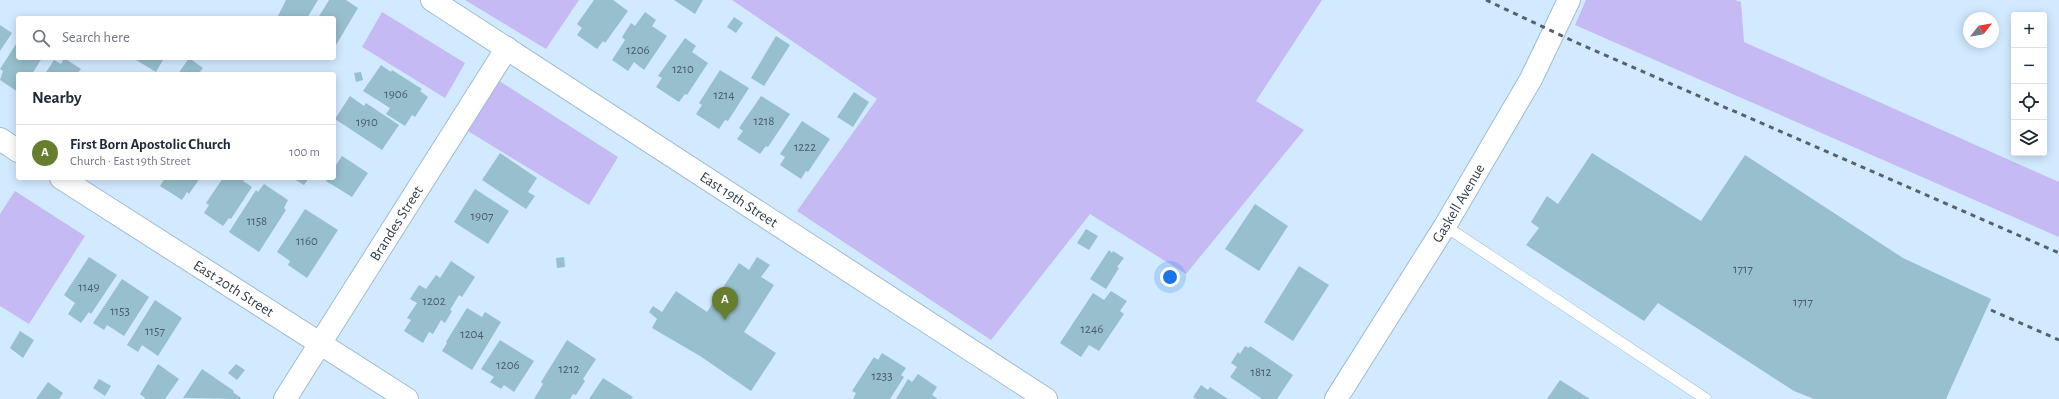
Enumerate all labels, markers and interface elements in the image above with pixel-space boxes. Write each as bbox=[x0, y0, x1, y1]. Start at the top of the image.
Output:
north arrow bbox=[1963, 12, 1999, 48]
map controls bbox=[2011, 12, 2047, 156]
button: + bbox=[2011, 12, 2047, 48]
search box bbox=[16, 16, 336, 60]
icon: search bbox=[30, 27, 52, 49]
text: Search here bbox=[62, 30, 130, 45]
house number: 1206 bbox=[626, 44, 650, 57]
button: − bbox=[2011, 48, 2047, 84]
house number: 1210 bbox=[672, 63, 694, 76]
button: locate bbox=[2011, 84, 2047, 120]
house number: 1906 bbox=[384, 88, 408, 101]
text: Nearby bbox=[32, 89, 82, 106]
house number: 1214 bbox=[713, 89, 735, 102]
house number: 1218 bbox=[753, 115, 775, 128]
house number: 1910 bbox=[356, 116, 378, 129]
button: layers bbox=[2011, 120, 2047, 156]
text: First Born Apostolic Church bbox=[70, 137, 231, 152]
house number: 1222 bbox=[794, 141, 816, 154]
text: A bbox=[41, 146, 49, 159]
text: 100 m bbox=[289, 146, 320, 159]
text: Church · East 19th Street bbox=[70, 155, 191, 168]
street label: Gaskell Avenue bbox=[1429, 161, 1487, 245]
street label: East 19th Street bbox=[697, 169, 781, 230]
street label: Brandes Street bbox=[367, 183, 425, 263]
house number: 1907 bbox=[471, 210, 494, 223]
house number: 1158 bbox=[247, 215, 267, 228]
house number: 1160 bbox=[296, 235, 318, 248]
street label: East 20th Street bbox=[191, 257, 277, 320]
house number: 1717 bbox=[1733, 263, 1753, 276]
your location bbox=[1160, 267, 1180, 287]
house number: 1149 bbox=[78, 281, 100, 294]
pin: A bbox=[712, 287, 738, 320]
house number: 1202 bbox=[422, 295, 446, 308]
house number: 1717 bbox=[1793, 296, 1813, 309]
house number: 1153 bbox=[110, 305, 130, 318]
house number: 1246 bbox=[1081, 323, 1103, 336]
house number: 1157 bbox=[145, 325, 165, 338]
house number: 1204 bbox=[460, 328, 484, 341]
house number: 1206 bbox=[496, 359, 520, 372]
house number: 1212 bbox=[559, 363, 579, 376]
house number: 1812 bbox=[1250, 366, 1272, 379]
house number: 1233 bbox=[871, 370, 893, 383]

